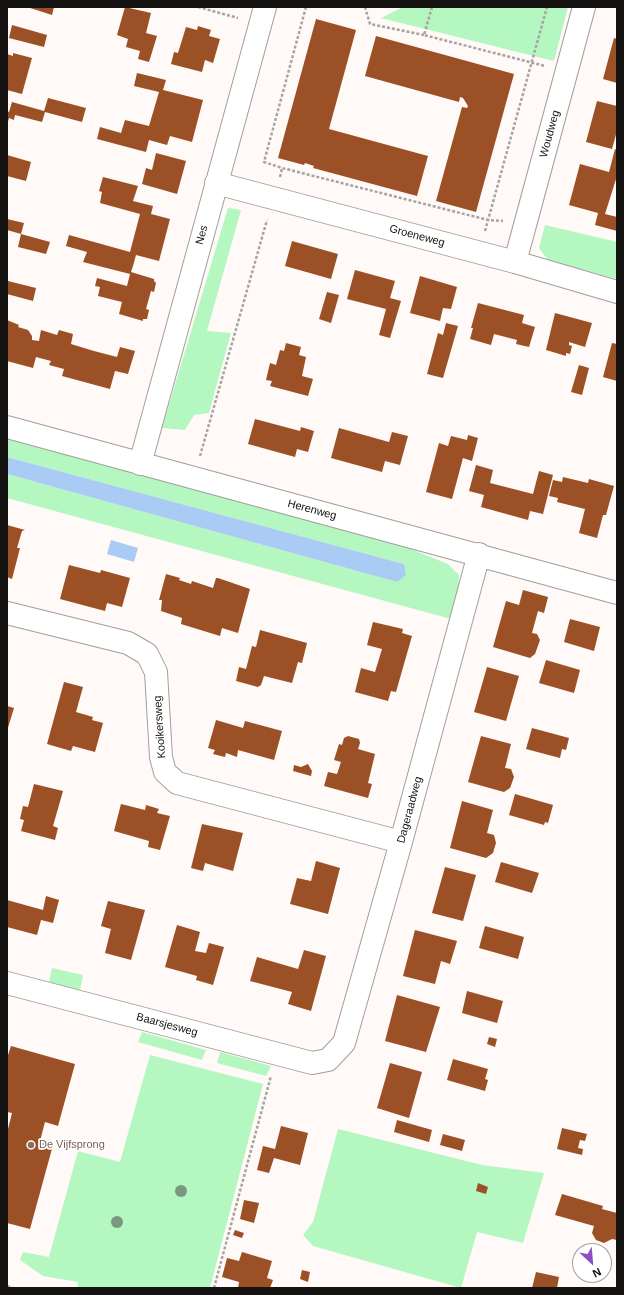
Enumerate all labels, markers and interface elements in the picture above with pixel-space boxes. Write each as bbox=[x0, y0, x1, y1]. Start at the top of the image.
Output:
street label: Woudweg bbox=[537, 109, 563, 159]
street label: Groeneweg bbox=[388, 222, 446, 250]
street label: Nes bbox=[193, 224, 211, 246]
street label: Herenweg bbox=[286, 497, 338, 523]
street label: Kooikersweg bbox=[151, 695, 169, 759]
street label: Dageraadweg bbox=[395, 775, 425, 845]
street label: Baarsjesweg bbox=[135, 1010, 199, 1040]
place label: De Vijfsprong bbox=[39, 1138, 105, 1152]
marker: De Vijfsprong bbox=[26, 1140, 36, 1150]
north arrow bbox=[572, 1243, 612, 1283]
text: N bbox=[591, 1266, 603, 1280]

